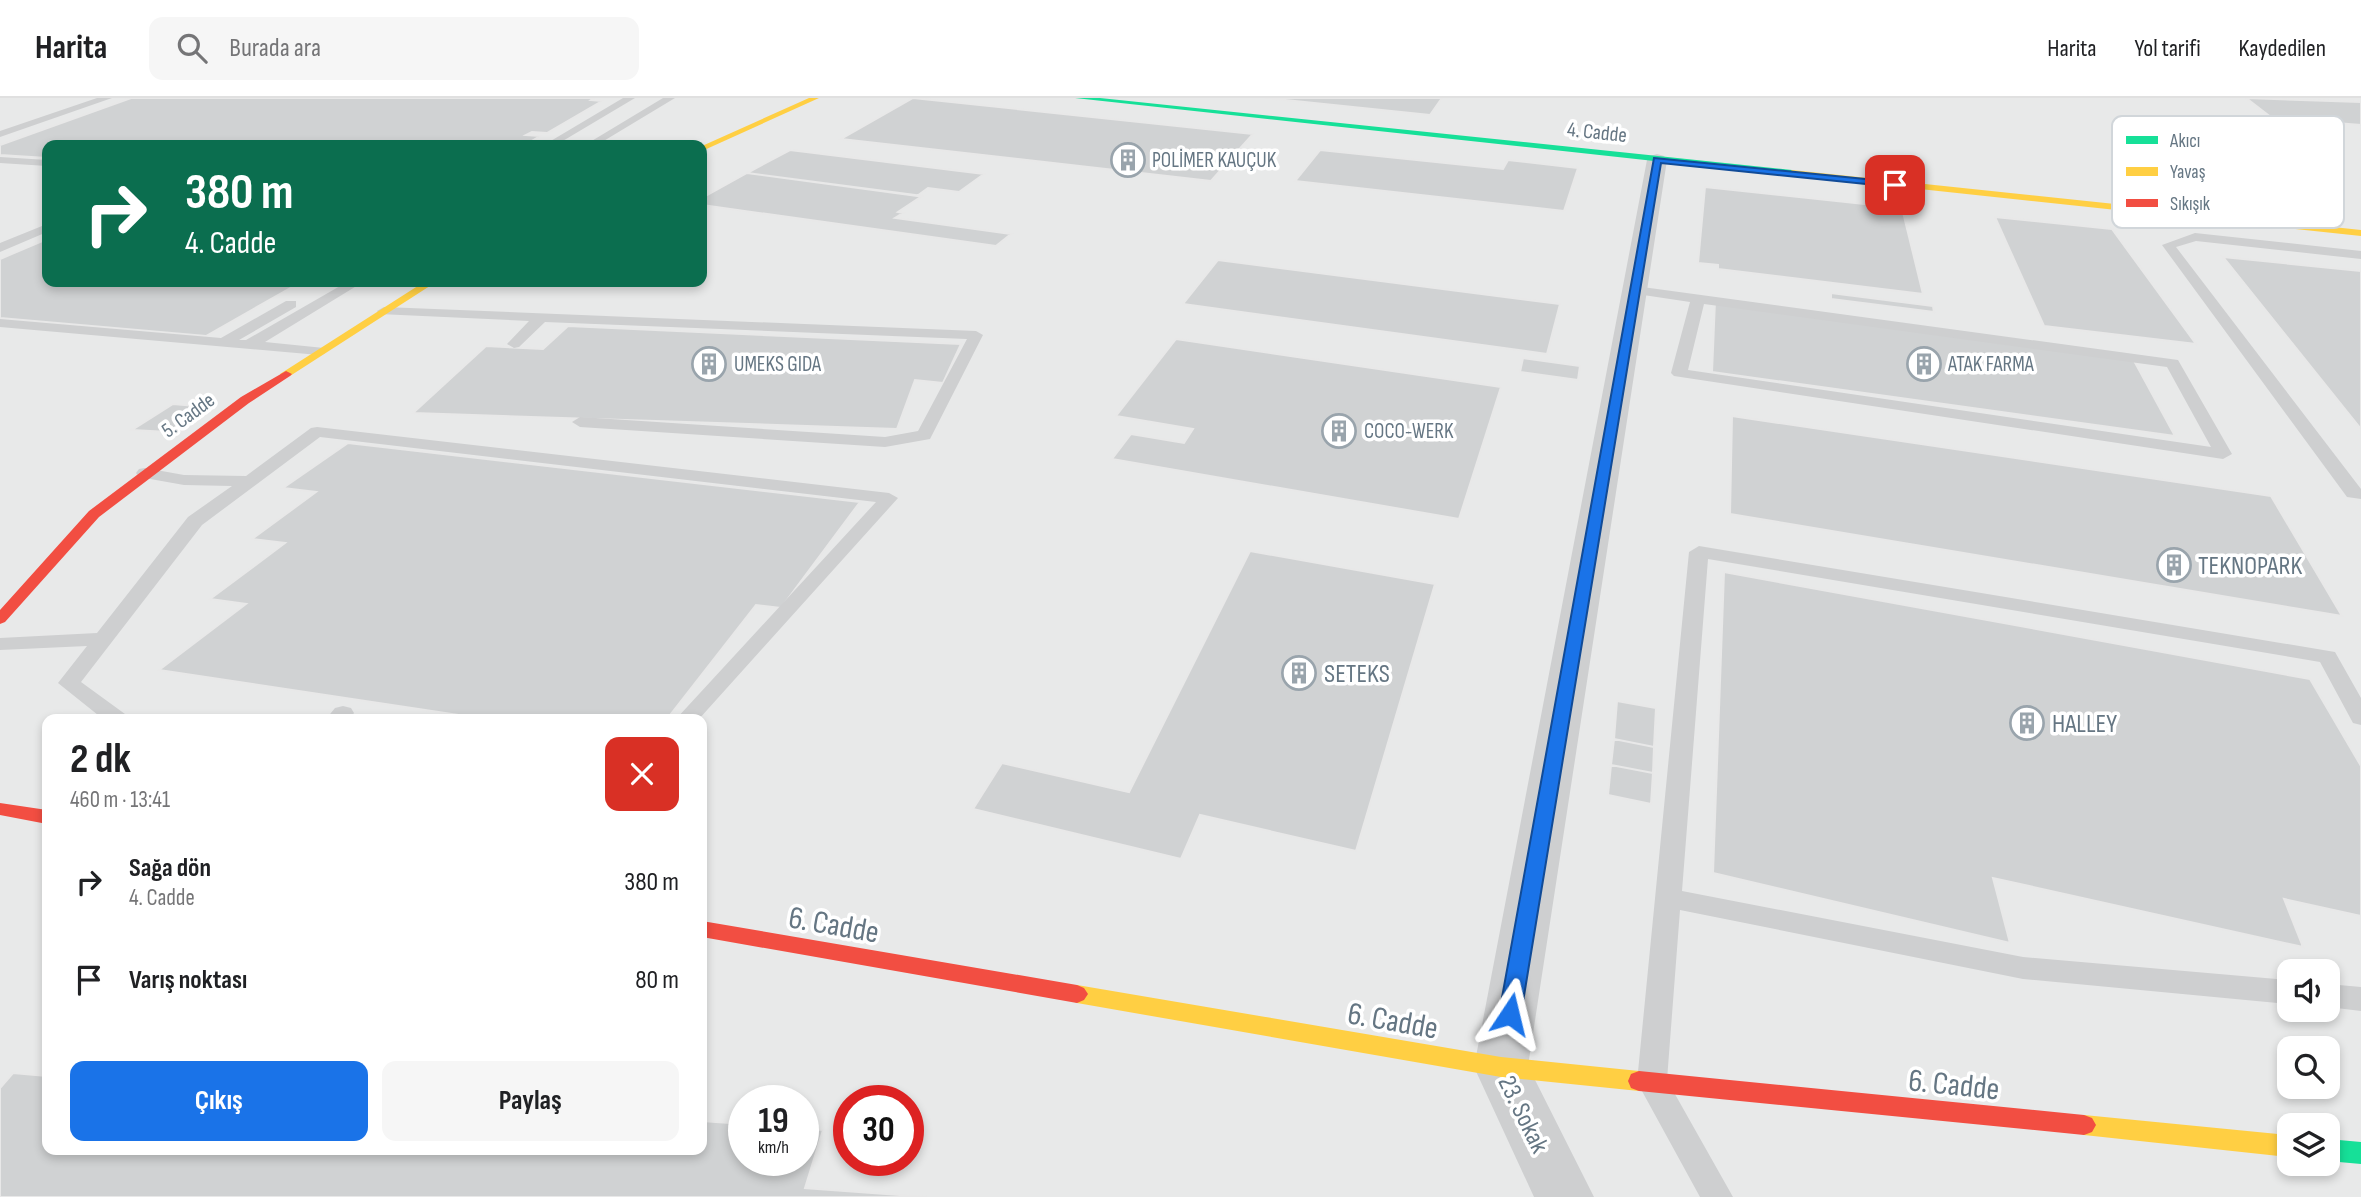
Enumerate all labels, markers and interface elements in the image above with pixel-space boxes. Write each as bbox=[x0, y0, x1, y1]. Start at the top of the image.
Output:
search box bbox=[149, 17, 639, 80]
text: Harita bbox=[35, 28, 107, 68]
icon: search bbox=[173, 29, 211, 67]
text: Burada ara bbox=[229, 33, 321, 64]
text: Harita bbox=[2047, 34, 2097, 63]
text: Yol tarifi bbox=[2135, 34, 2201, 63]
text: Kaydedilen bbox=[2239, 34, 2326, 63]
legend bbox=[2112, 116, 2344, 228]
street label: 4. Cadde bbox=[1566, 117, 1628, 148]
text: Akıcı bbox=[2169, 130, 2200, 153]
building icon: POLİMER KAUÇUK bbox=[1109, 141, 1147, 179]
place label: POLİMER KAUÇUK bbox=[1152, 148, 1277, 173]
pin bbox=[1865, 155, 1925, 215]
text: Yavaş bbox=[2170, 161, 2206, 184]
text: 380 m bbox=[185, 164, 294, 223]
icon: arrive bbox=[1876, 166, 1914, 204]
icon: right bbox=[70, 168, 161, 259]
text: Sıkışık bbox=[2170, 193, 2211, 216]
text: 4. Cadde bbox=[185, 224, 276, 263]
building icon: UMEKS GIDA bbox=[690, 345, 728, 383]
building icon: ATAK FARMA bbox=[1905, 345, 1943, 383]
place label: UMEKS GIDA bbox=[734, 352, 822, 377]
place label: ATAK FARMA bbox=[1947, 352, 2035, 377]
street label: 5. Cadde bbox=[157, 388, 220, 443]
building icon: COCO-WERK bbox=[1320, 412, 1358, 450]
place label: COCO-WERK bbox=[1364, 419, 1454, 444]
building icon: TEKNOPARK bbox=[2155, 546, 2193, 584]
place label: TEKNOPARK bbox=[2198, 551, 2303, 582]
building icon: SETEKS bbox=[1280, 654, 1318, 692]
place label: SETEKS bbox=[1324, 659, 1390, 690]
building icon: HALLEY bbox=[2008, 704, 2046, 742]
place label: HALLEY bbox=[2052, 709, 2117, 740]
text: 2 dk bbox=[70, 734, 131, 785]
button: close bbox=[605, 737, 679, 811]
text: 460 m · 13:41 bbox=[70, 786, 170, 814]
text: Sağa dön bbox=[129, 853, 211, 884]
icon: right bbox=[70, 863, 108, 901]
text: 380 m bbox=[624, 867, 679, 898]
text: 4. Cadde bbox=[129, 884, 195, 912]
street label: 6. Cadde bbox=[785, 898, 882, 953]
map controls bbox=[2277, 959, 2340, 1176]
button: sound bbox=[2277, 959, 2340, 1022]
icon: arrive bbox=[70, 961, 108, 999]
text: Varış noktası bbox=[129, 965, 247, 996]
text: 80 m bbox=[635, 965, 679, 996]
position arrow bbox=[1473, 977, 1547, 1051]
street label: 6. Cadde bbox=[1344, 994, 1441, 1049]
button: search bbox=[2277, 1036, 2340, 1099]
button: Çıkış bbox=[70, 1061, 368, 1141]
button: Paylaş bbox=[382, 1061, 679, 1141]
street label: 6. Cadde bbox=[1906, 1061, 2001, 1110]
street label: 23. Sokak bbox=[1491, 1071, 1555, 1159]
speed limit sign: 30 bbox=[833, 1085, 924, 1176]
text: 19 bbox=[758, 1100, 789, 1143]
button: layers bbox=[2277, 1113, 2340, 1176]
text: km/h bbox=[758, 1137, 789, 1158]

